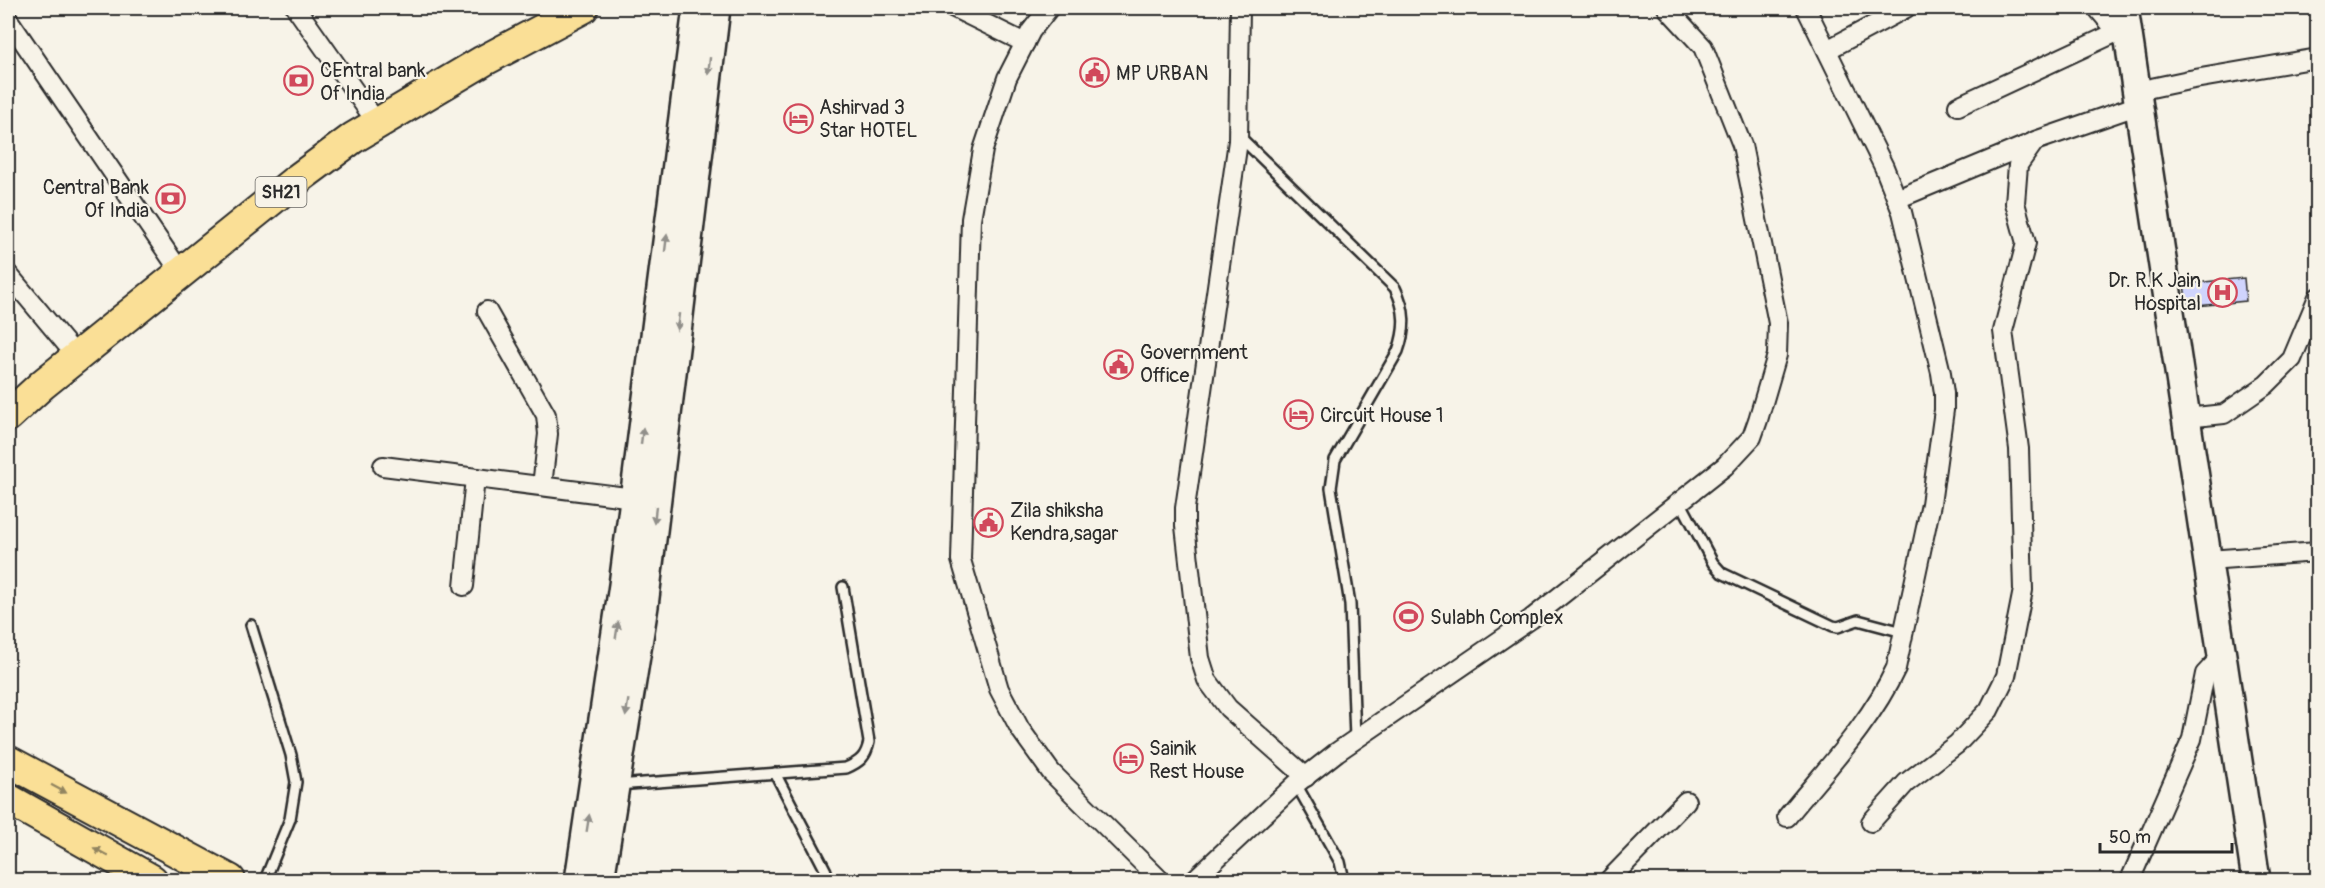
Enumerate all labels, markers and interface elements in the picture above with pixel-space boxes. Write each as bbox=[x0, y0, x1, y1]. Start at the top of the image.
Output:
one-way arrow bbox=[704, 56, 713, 75]
public building icon: MP URBAN bbox=[1079, 57, 1111, 89]
place label: CEntral bank Of India bbox=[320, 58, 426, 106]
place label: MP URBAN bbox=[1116, 61, 1208, 86]
bank icon: CEntral bank Of India bbox=[283, 65, 315, 97]
place label: Ashirvad 3 Star HOTEL bbox=[819, 95, 918, 143]
hotel icon: Ashirvad 3 Star HOTEL bbox=[782, 103, 814, 135]
place label: Central Bank Of India bbox=[43, 175, 150, 223]
road number: SH21 bbox=[256, 177, 306, 207]
bank icon: Central Bank Of India bbox=[154, 183, 186, 215]
one-way arrow bbox=[662, 233, 671, 252]
place label: Dr. R.K Jain Hospital bbox=[2108, 268, 2201, 316]
hospital icon: Dr. R.K Jain Hospital bbox=[2206, 276, 2238, 308]
one-way arrow bbox=[673, 312, 683, 331]
place label: Government Office bbox=[1140, 340, 1249, 388]
public building icon: Government Office bbox=[1103, 348, 1135, 380]
hotel icon: Circuit House 1 bbox=[1283, 399, 1315, 431]
place label: Circuit House 1 bbox=[1320, 403, 1444, 428]
one-way arrow bbox=[637, 427, 646, 446]
place label: Zila shiksha Kendra,sagar bbox=[1010, 498, 1119, 546]
one-way arrow bbox=[650, 506, 660, 525]
public building icon: Zila shiksha Kendra,sagar bbox=[973, 506, 1005, 538]
sports icon: Sulabh Complex bbox=[1393, 601, 1425, 633]
place label: Sulabh Complex bbox=[1430, 605, 1564, 630]
one-way arrow bbox=[612, 620, 621, 639]
one-way arrow bbox=[623, 699, 632, 718]
place label: Sainik Rest House bbox=[1149, 736, 1244, 784]
hotel icon: Sainik Rest House bbox=[1112, 743, 1144, 775]
one-way arrow bbox=[51, 784, 68, 794]
one-way arrow bbox=[583, 813, 592, 832]
scale bar bbox=[2100, 816, 2232, 854]
text: 50 m bbox=[2109, 826, 2151, 849]
one-way arrow bbox=[92, 847, 109, 857]

